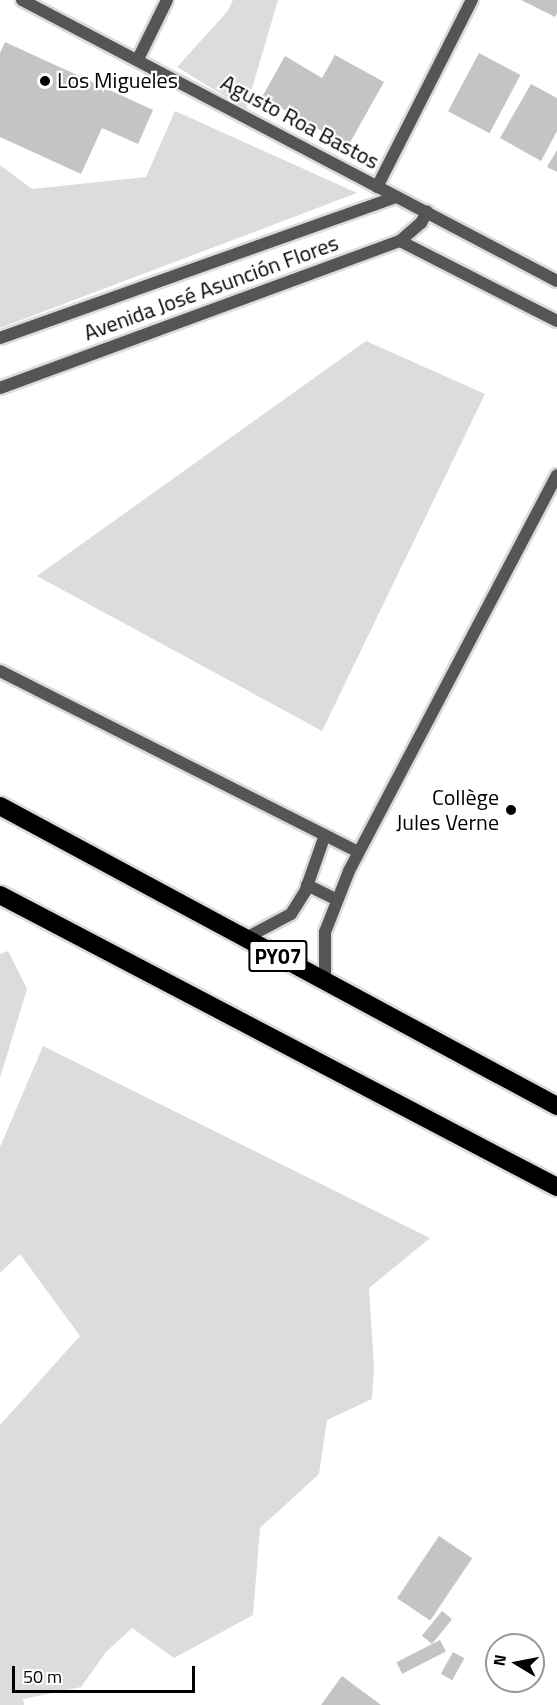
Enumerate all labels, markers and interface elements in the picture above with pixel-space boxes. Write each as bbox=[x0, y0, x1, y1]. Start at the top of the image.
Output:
place label: Los Migueles bbox=[57, 68, 178, 94]
street label: Agusto Roa Bastos bbox=[216, 69, 384, 175]
marker: Los Migueles bbox=[38, 74, 52, 88]
street label: Avenida José Asunción Flores bbox=[80, 230, 342, 346]
place label: Collège Jules Verne bbox=[396, 784, 499, 836]
marker: Collège Jules Verne bbox=[504, 803, 518, 817]
road number: PY07 bbox=[248, 938, 308, 974]
north arrow bbox=[485, 1633, 545, 1693]
text: N bbox=[486, 1653, 512, 1668]
scale bar bbox=[15, 1654, 198, 1692]
text: 50 m bbox=[23, 1663, 62, 1690]

